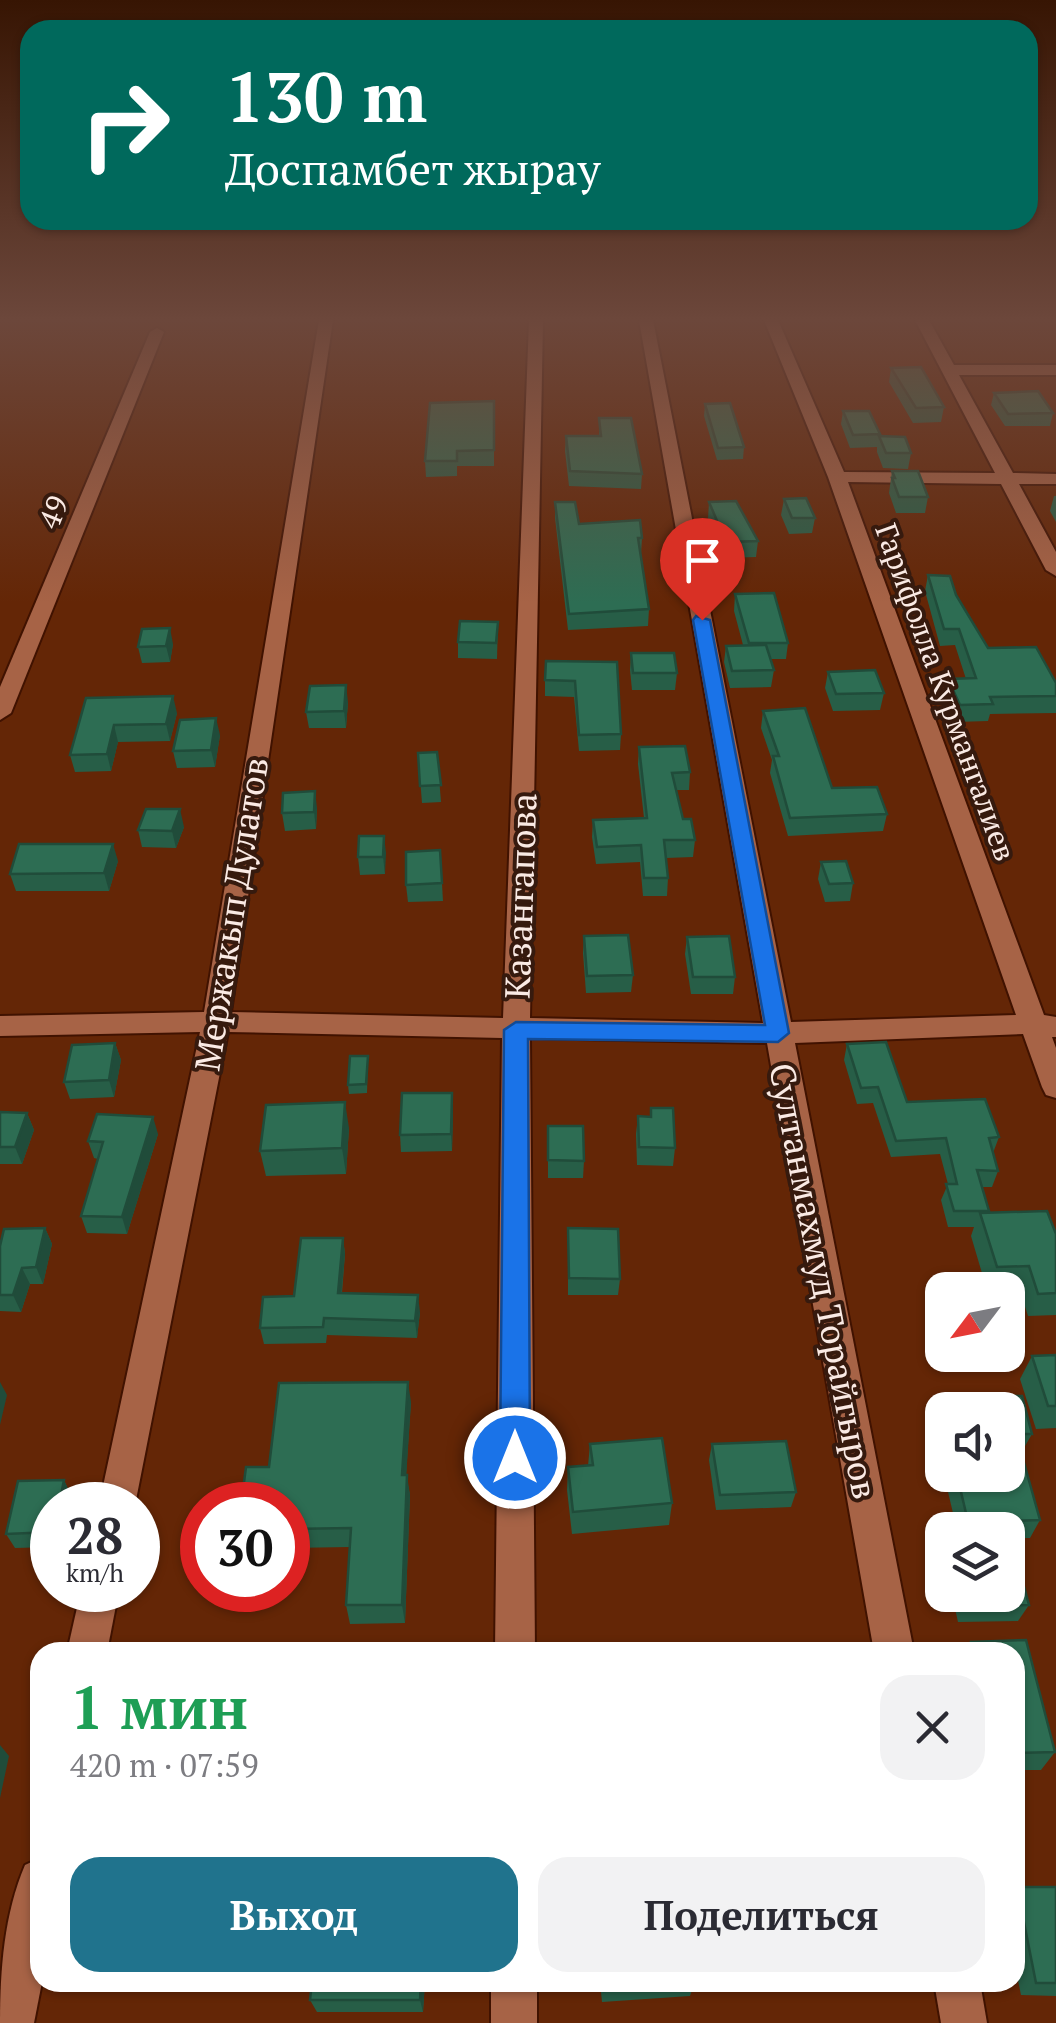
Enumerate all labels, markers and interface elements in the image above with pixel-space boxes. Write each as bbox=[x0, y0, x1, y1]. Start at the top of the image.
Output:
text: 130 m bbox=[225, 49, 427, 142]
icon: right bbox=[60, 60, 190, 190]
text: Доспамбет жырау bbox=[225, 138, 600, 198]
street label: 49 bbox=[28, 490, 78, 534]
pin bbox=[660, 518, 745, 621]
street label: Гарифолла Курмангалиев bbox=[866, 518, 1026, 866]
icon: arrive bbox=[675, 533, 730, 588]
street label: Мержакып Дулатов bbox=[183, 754, 279, 1074]
street label: Казангапова bbox=[493, 792, 547, 1000]
street label: Султанмахмуд Торайгыров bbox=[759, 1059, 889, 1503]
north arrow bbox=[925, 1272, 1025, 1372]
map controls bbox=[925, 1272, 1025, 1612]
button: sound bbox=[925, 1392, 1025, 1492]
position arrow bbox=[463, 1406, 567, 1510]
speed limit sign: 30 bbox=[180, 1482, 310, 1612]
text: 28 bbox=[67, 1502, 123, 1568]
button: layers bbox=[925, 1512, 1025, 1612]
text: km/h bbox=[66, 1556, 124, 1589]
text: 1 мин bbox=[70, 1667, 248, 1746]
button: close bbox=[880, 1675, 985, 1780]
text: 420 m · 07:59 bbox=[70, 1744, 258, 1786]
button: Выход bbox=[70, 1857, 518, 1972]
button: Поделиться bbox=[538, 1857, 985, 1972]

